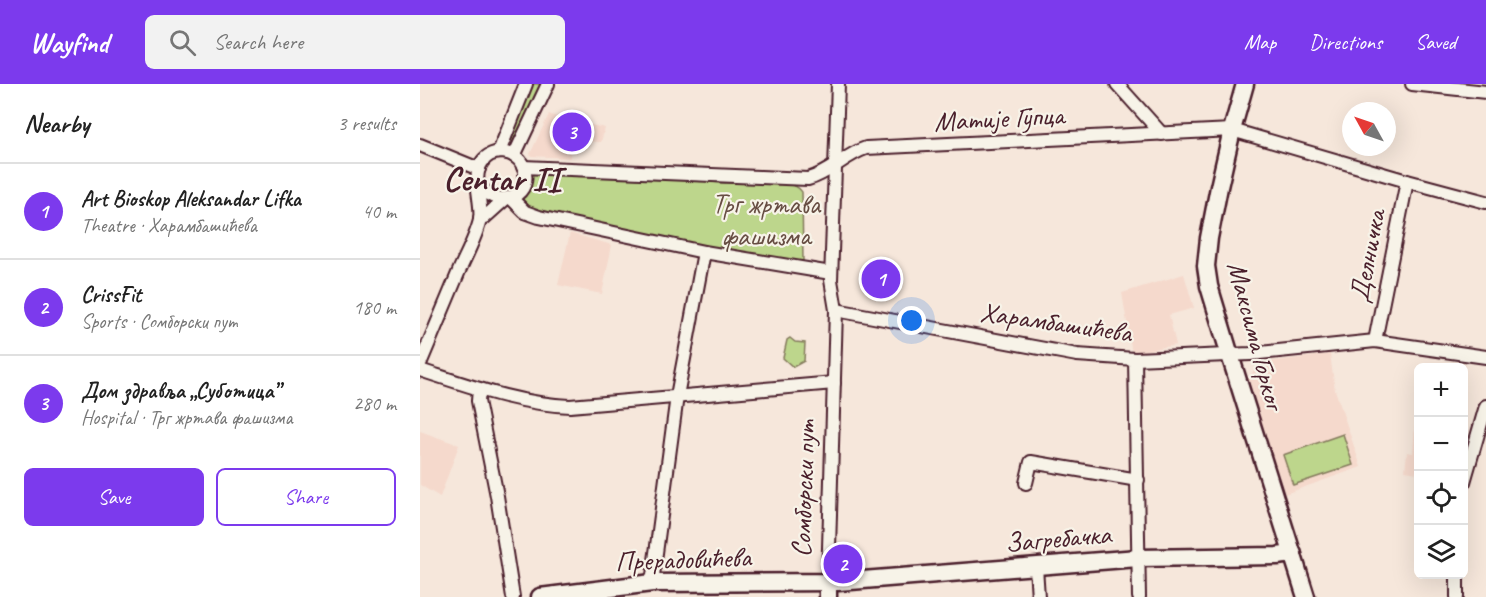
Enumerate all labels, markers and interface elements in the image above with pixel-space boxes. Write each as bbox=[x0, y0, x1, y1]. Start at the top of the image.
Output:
search box bbox=[145, 15, 565, 69]
text: Wayfind bbox=[30, 25, 109, 60]
icon: search bbox=[166, 26, 199, 59]
text: Search here bbox=[214, 28, 303, 56]
text: Map bbox=[1244, 29, 1276, 55]
text: Directions bbox=[1309, 29, 1382, 55]
text: Saved bbox=[1415, 29, 1456, 55]
street label: Матије Гупца bbox=[933, 97, 1067, 139]
north arrow bbox=[1342, 102, 1396, 156]
text: Nearby bbox=[24, 107, 89, 140]
pin: 3 bbox=[552, 110, 592, 154]
text: 3 results bbox=[337, 111, 396, 136]
district label: Centar II bbox=[443, 157, 568, 200]
text: Art Bioskop Aleksandar Lifka bbox=[81, 185, 301, 213]
park label: Трг жртава фашизма bbox=[712, 186, 822, 253]
text: 1 bbox=[39, 199, 48, 224]
text: 40 m bbox=[362, 199, 396, 224]
street label: Делничка bbox=[1341, 204, 1394, 305]
text: Theatre · Харамбашићева bbox=[81, 213, 257, 238]
pin: 1 bbox=[862, 256, 900, 302]
street label: Максима Горког bbox=[1220, 258, 1293, 416]
text: CrissFit bbox=[81, 281, 141, 309]
street label: Харамбашићева bbox=[978, 294, 1136, 350]
text: 2 bbox=[39, 295, 48, 320]
text: 180 m bbox=[353, 295, 396, 320]
your location bbox=[897, 306, 926, 335]
text: Sports · Сомборски пут bbox=[81, 309, 237, 334]
map controls bbox=[1414, 363, 1468, 579]
button: + bbox=[1414, 363, 1468, 417]
text: Дом здравља „Суботица” bbox=[81, 377, 279, 405]
text: 3 bbox=[39, 391, 48, 416]
text: 280 m bbox=[353, 391, 396, 416]
text: Hospital · Трг жртава фашизма bbox=[81, 405, 292, 430]
button: − bbox=[1414, 417, 1468, 471]
street label: Сомборски пут bbox=[783, 418, 823, 558]
button: Save bbox=[24, 468, 204, 526]
button: Share bbox=[216, 468, 396, 526]
button: locate bbox=[1414, 471, 1468, 525]
street label: Загребачка bbox=[1003, 516, 1114, 560]
button: layers bbox=[1414, 525, 1468, 579]
street label: Прерадовићева bbox=[614, 539, 753, 579]
pin: 2 bbox=[824, 542, 862, 586]

